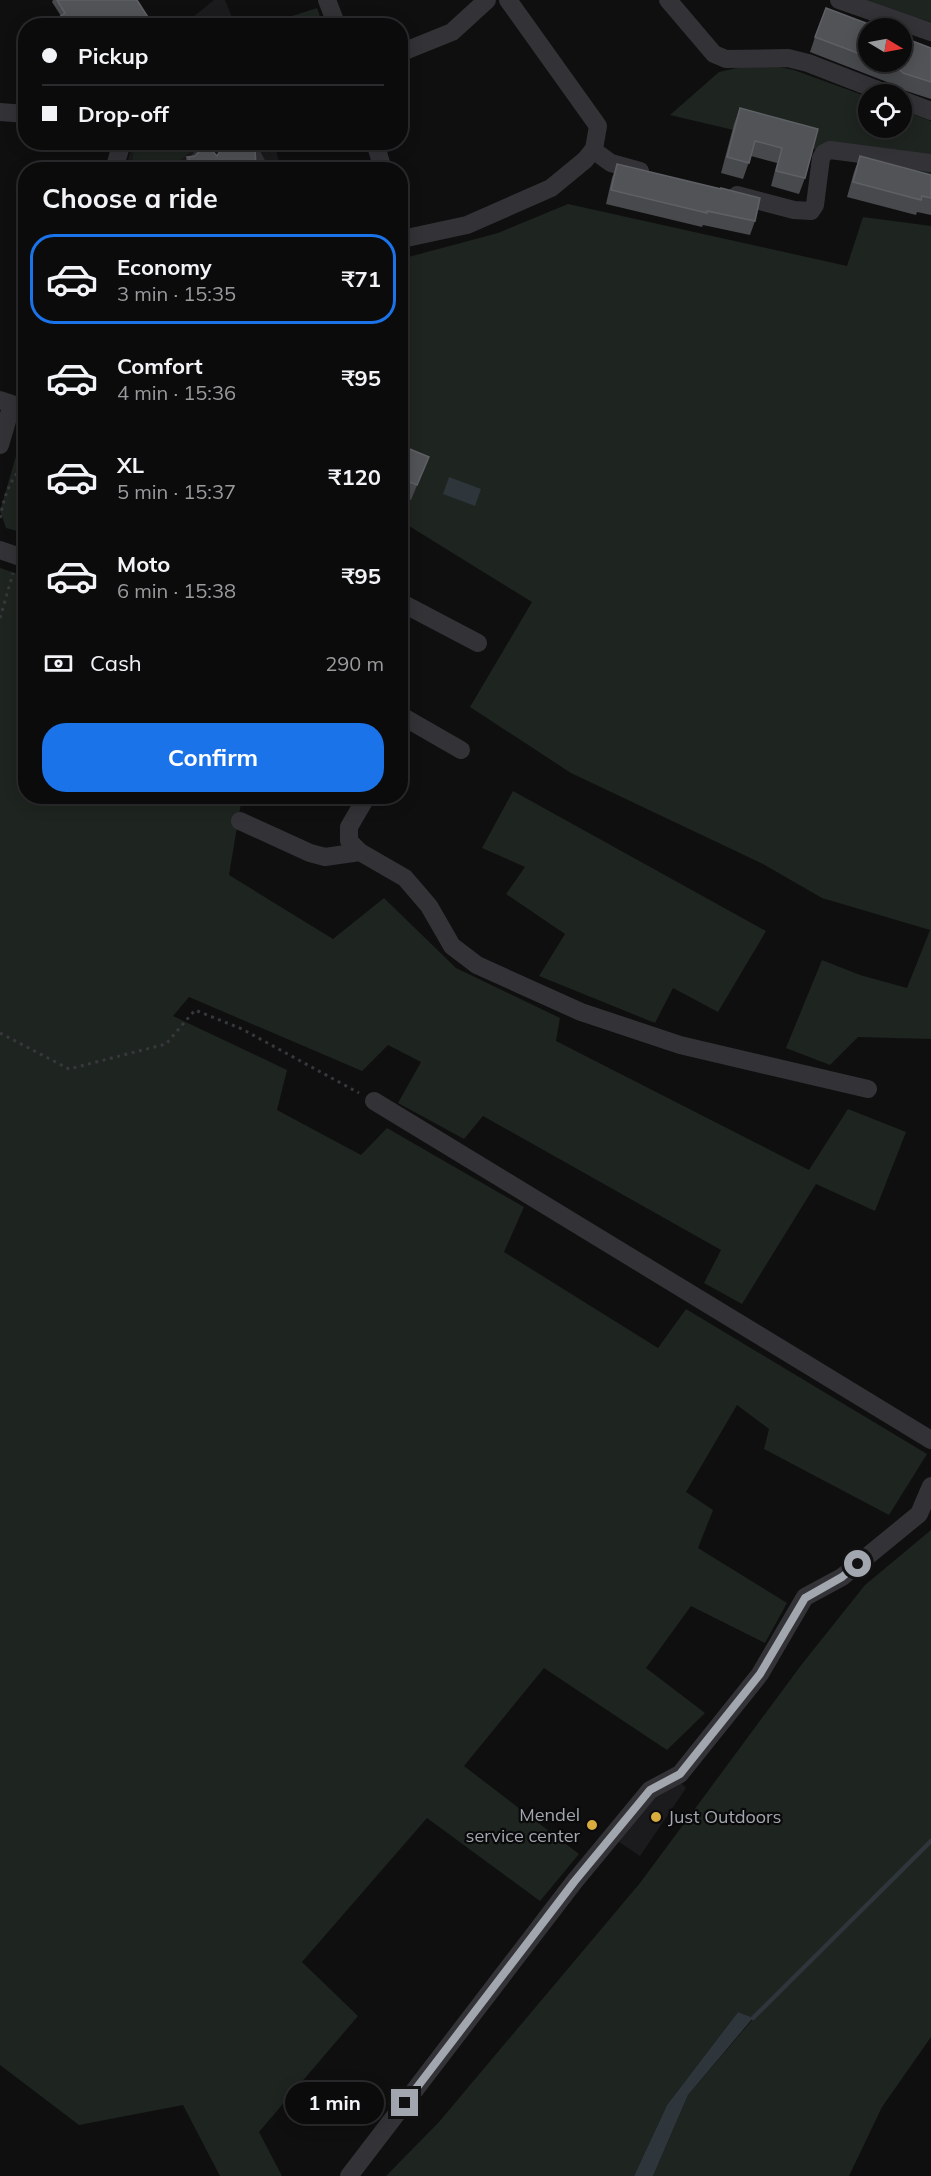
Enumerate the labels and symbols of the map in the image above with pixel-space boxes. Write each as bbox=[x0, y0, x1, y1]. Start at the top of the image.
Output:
north arrow bbox=[858, 18, 912, 72]
route start bbox=[844, 1550, 871, 1577]
place label: Mendel service center bbox=[466, 1803, 580, 1847]
place label: Just Outdoors bbox=[668, 1805, 781, 1828]
marker: Just Outdoors bbox=[649, 1810, 663, 1824]
marker: Mendel service center bbox=[585, 1818, 599, 1832]
callout: 1 min bbox=[285, 2082, 384, 2124]
route end bbox=[391, 2089, 418, 2116]

